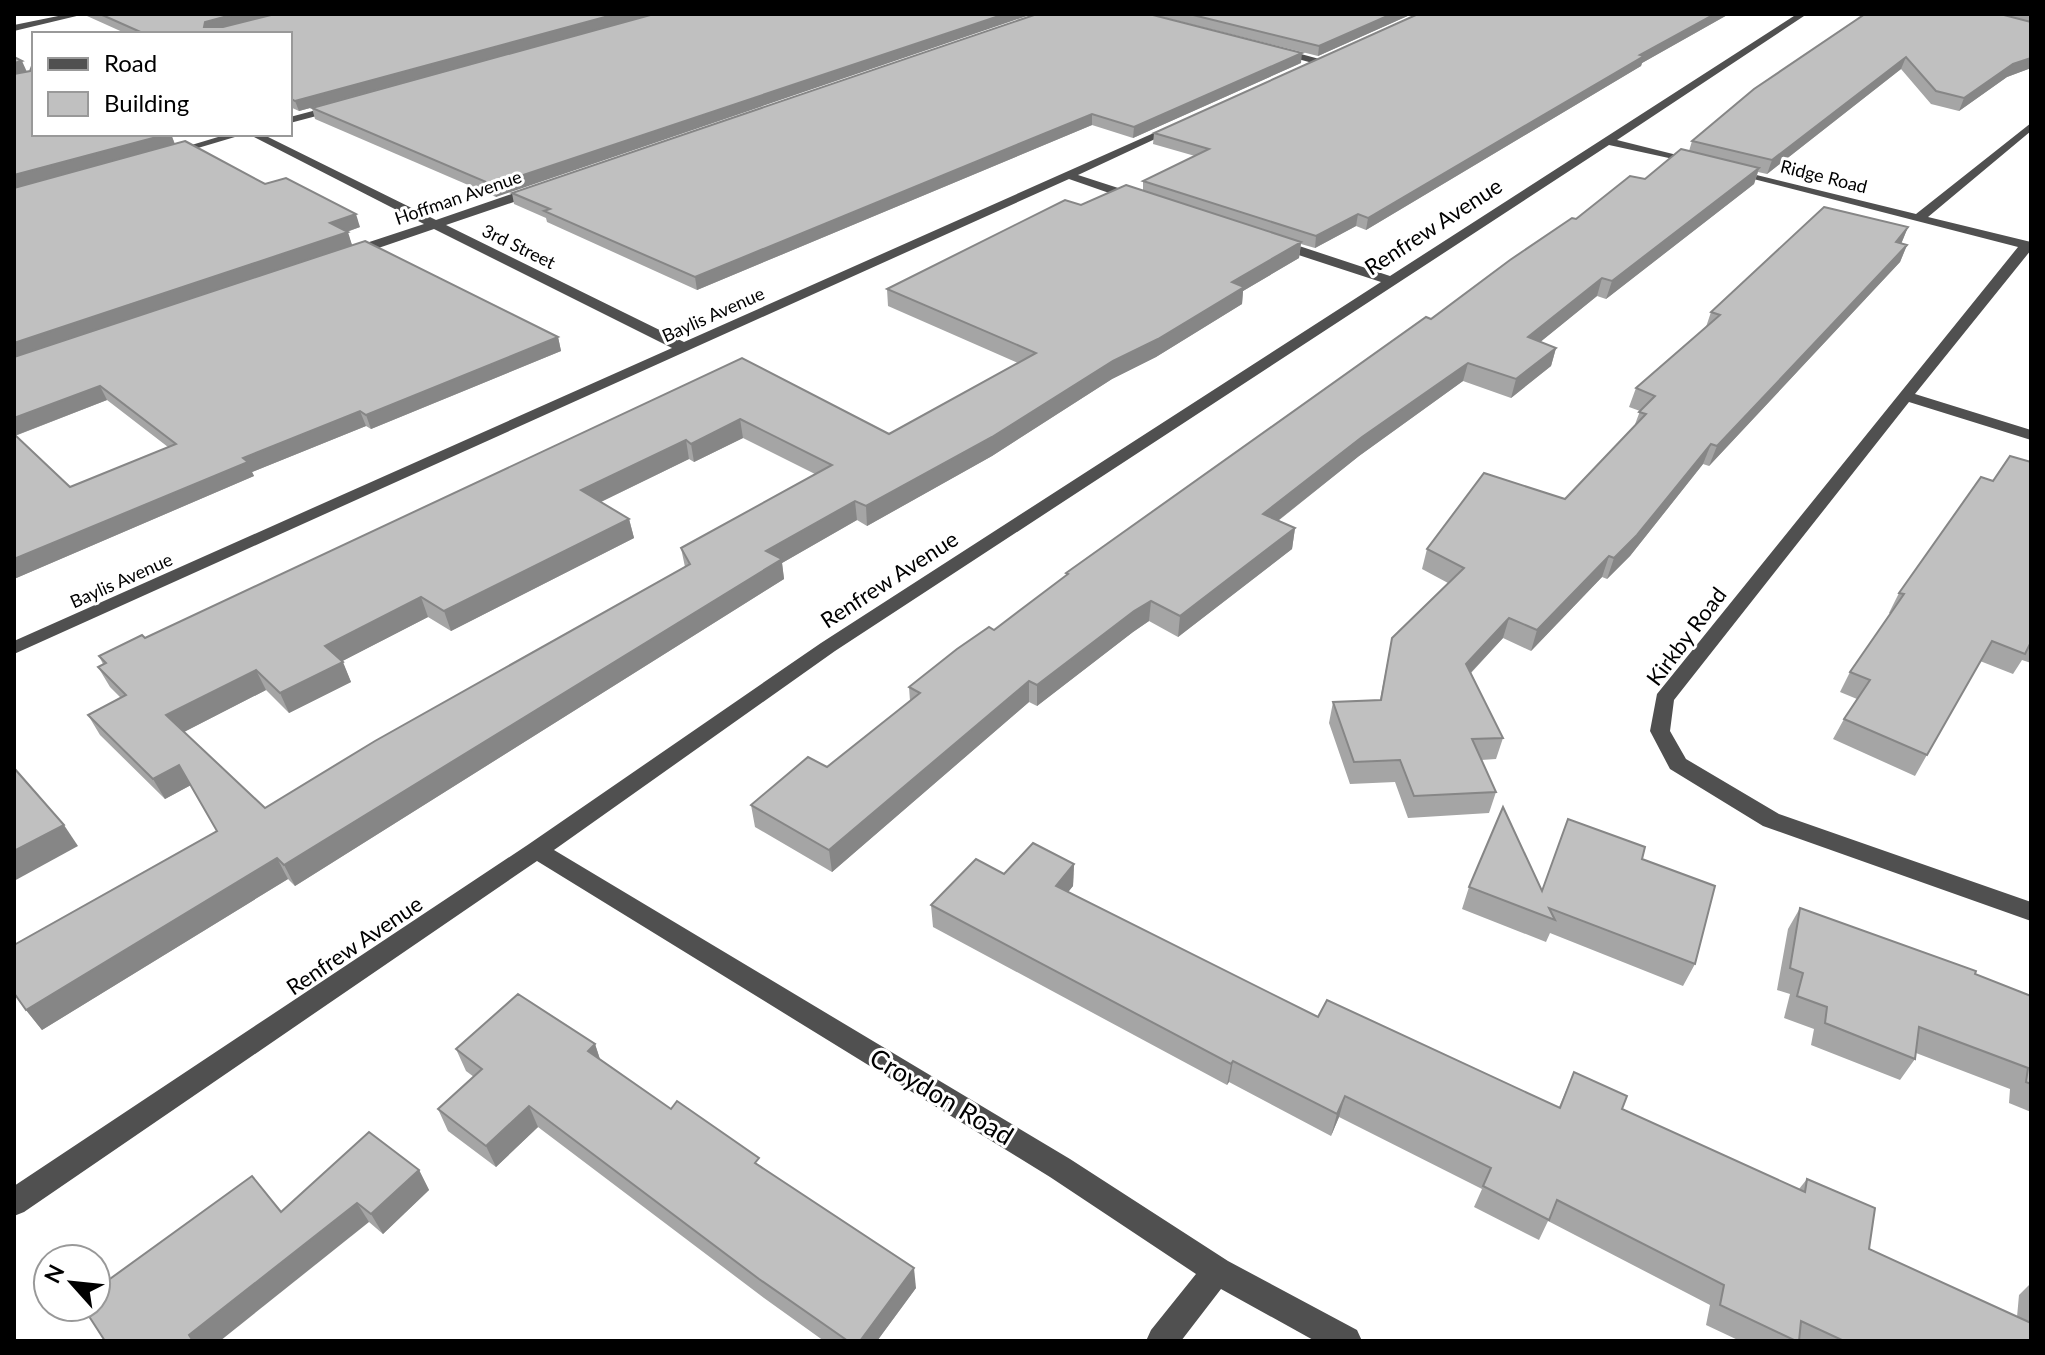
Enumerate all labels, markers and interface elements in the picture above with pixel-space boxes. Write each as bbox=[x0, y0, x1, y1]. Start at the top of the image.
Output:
legend bbox=[32, 32, 292, 136]
text: Road bbox=[104, 48, 157, 77]
text: Building bbox=[104, 88, 189, 117]
street label: Ridge Road bbox=[1778, 155, 1870, 197]
street label: Hoffman Avenue bbox=[392, 165, 524, 229]
street label: Renfrew Avenue bbox=[1359, 172, 1507, 280]
street label: 3rd Street bbox=[479, 219, 560, 273]
street label: Baylis Avenue bbox=[659, 282, 767, 346]
street label: Renfrew Avenue bbox=[815, 525, 963, 633]
street label: Baylis Avenue bbox=[67, 548, 175, 612]
street label: Kirkby Road bbox=[1640, 581, 1732, 691]
street label: Renfrew Avenue bbox=[281, 890, 427, 1000]
street label: Croydon Road bbox=[864, 1041, 1020, 1151]
north arrow bbox=[32, 1243, 112, 1323]
text: N bbox=[38, 1260, 70, 1287]

